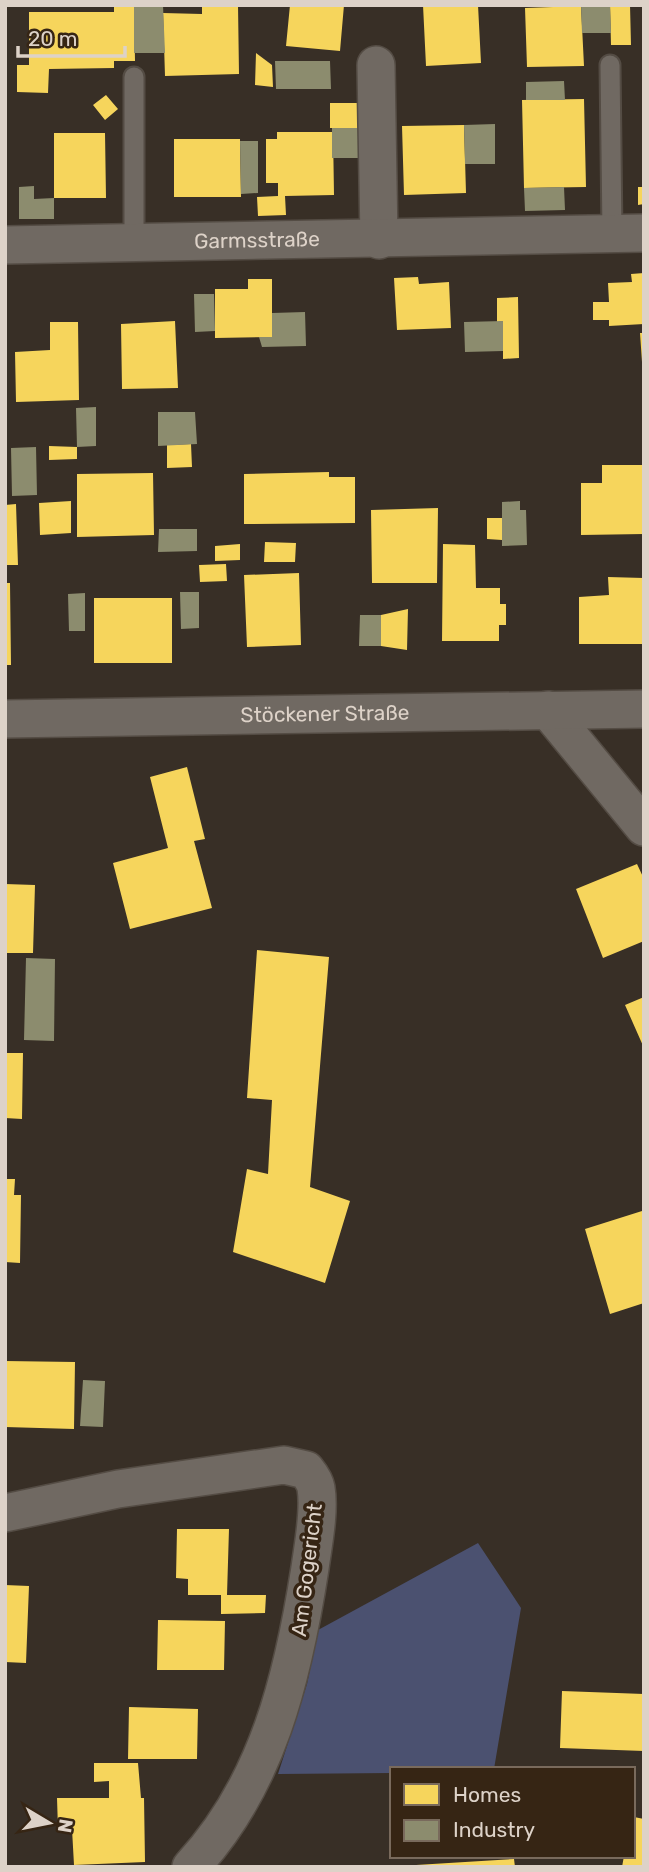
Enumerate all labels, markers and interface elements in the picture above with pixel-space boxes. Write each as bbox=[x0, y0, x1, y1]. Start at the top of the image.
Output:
scale bar bbox=[18, 14, 124, 58]
text: 20 m bbox=[28, 26, 77, 51]
street label: Garmsstraße bbox=[194, 226, 320, 253]
street label: Stöckener Straße bbox=[240, 700, 410, 727]
street label: Am Gogericht bbox=[286, 1502, 327, 1638]
legend bbox=[390, 1767, 635, 1858]
text: Homes bbox=[453, 1782, 521, 1807]
north arrow bbox=[14, 1788, 84, 1858]
text: N bbox=[53, 1817, 78, 1835]
text: Industry bbox=[453, 1817, 535, 1842]

